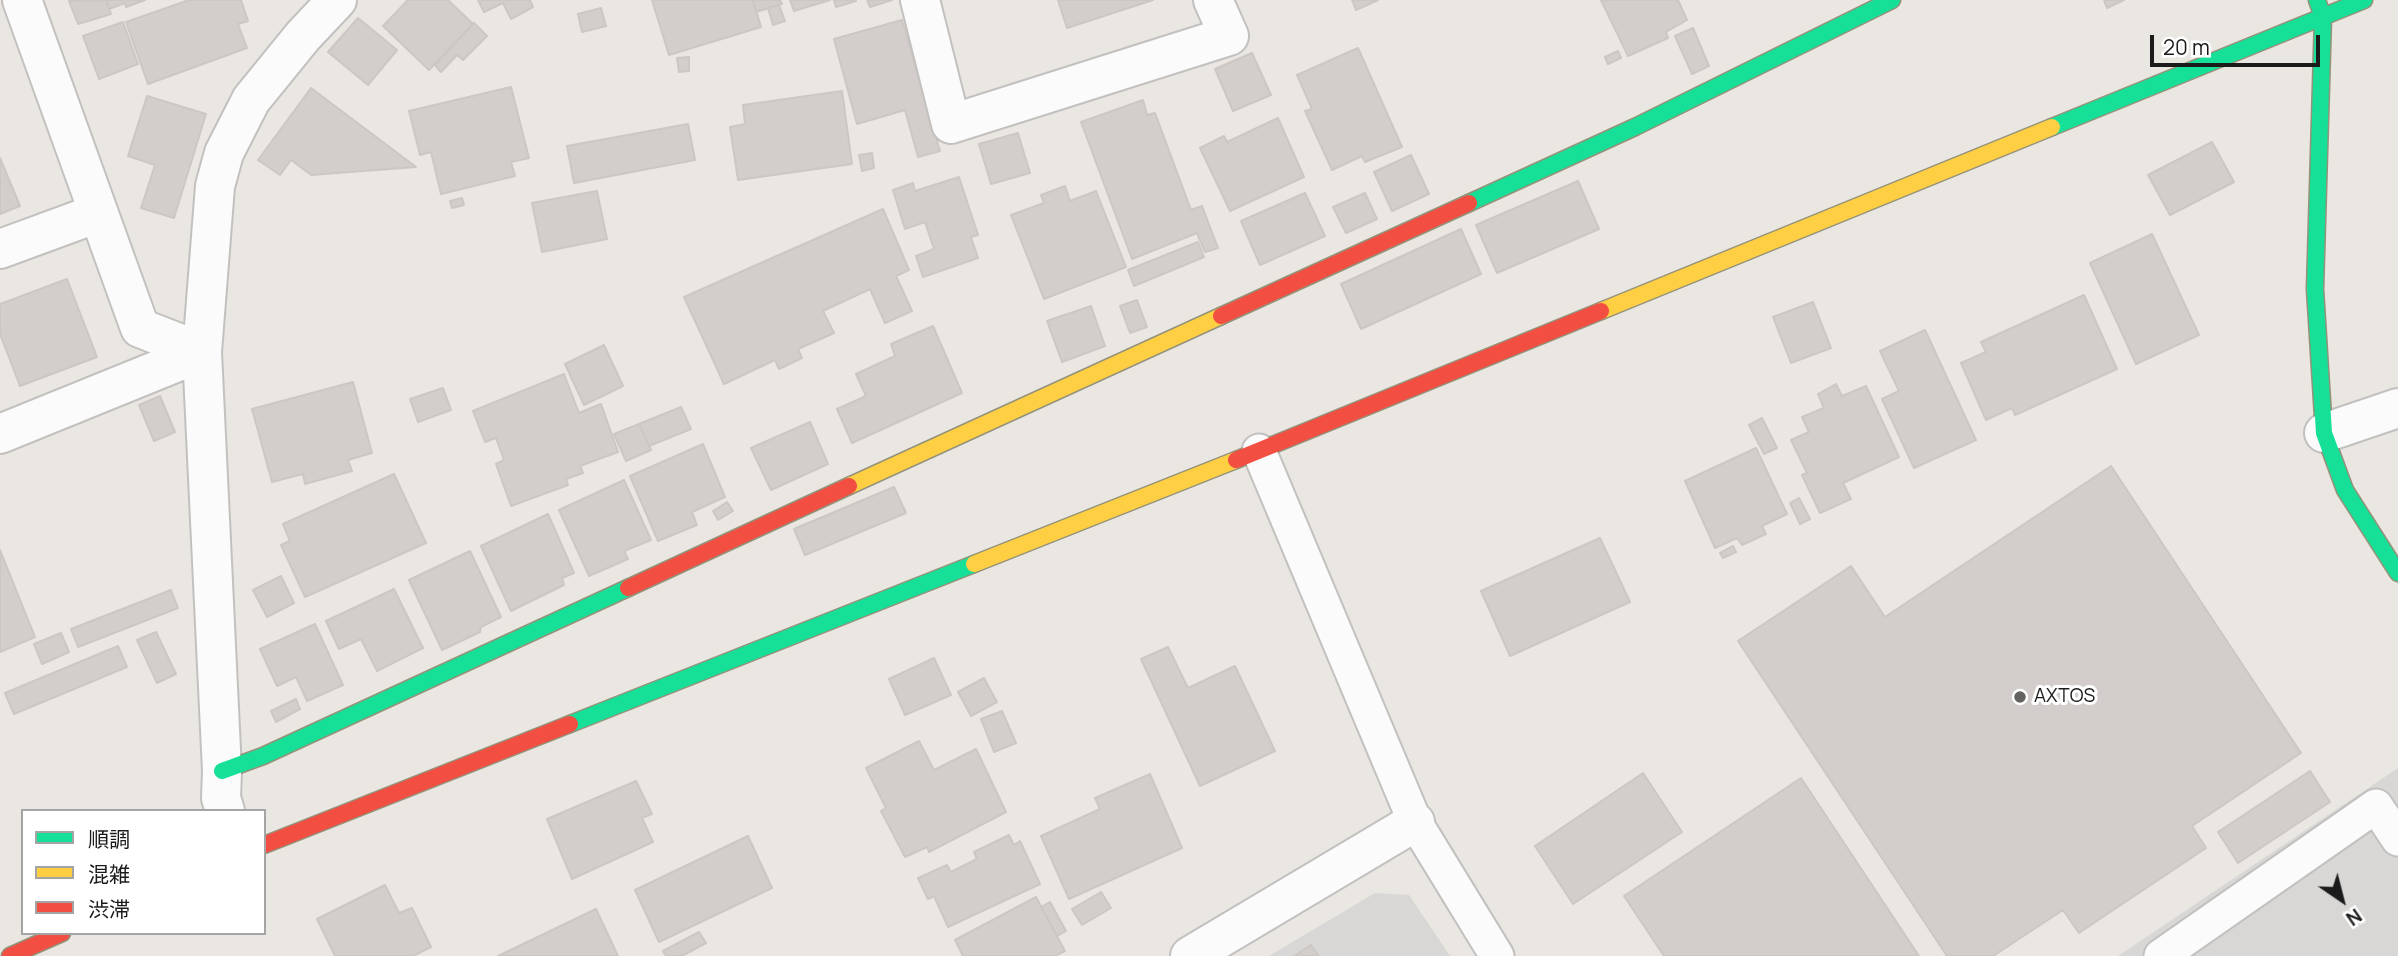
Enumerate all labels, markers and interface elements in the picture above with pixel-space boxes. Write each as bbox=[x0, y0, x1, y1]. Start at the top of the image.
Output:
scale bar bbox=[2153, 21, 2323, 65]
text: 20 m bbox=[2163, 33, 2210, 61]
place label: AXTOS bbox=[2034, 686, 2095, 708]
marker: AXTOS bbox=[2012, 689, 2028, 705]
legend bbox=[21, 809, 266, 935]
text: 順調 bbox=[88, 825, 130, 853]
text: 混雑 bbox=[88, 860, 130, 888]
north arrow bbox=[2307, 865, 2377, 935]
text: 渋滞 bbox=[88, 895, 130, 923]
text: N bbox=[2341, 903, 2367, 932]

